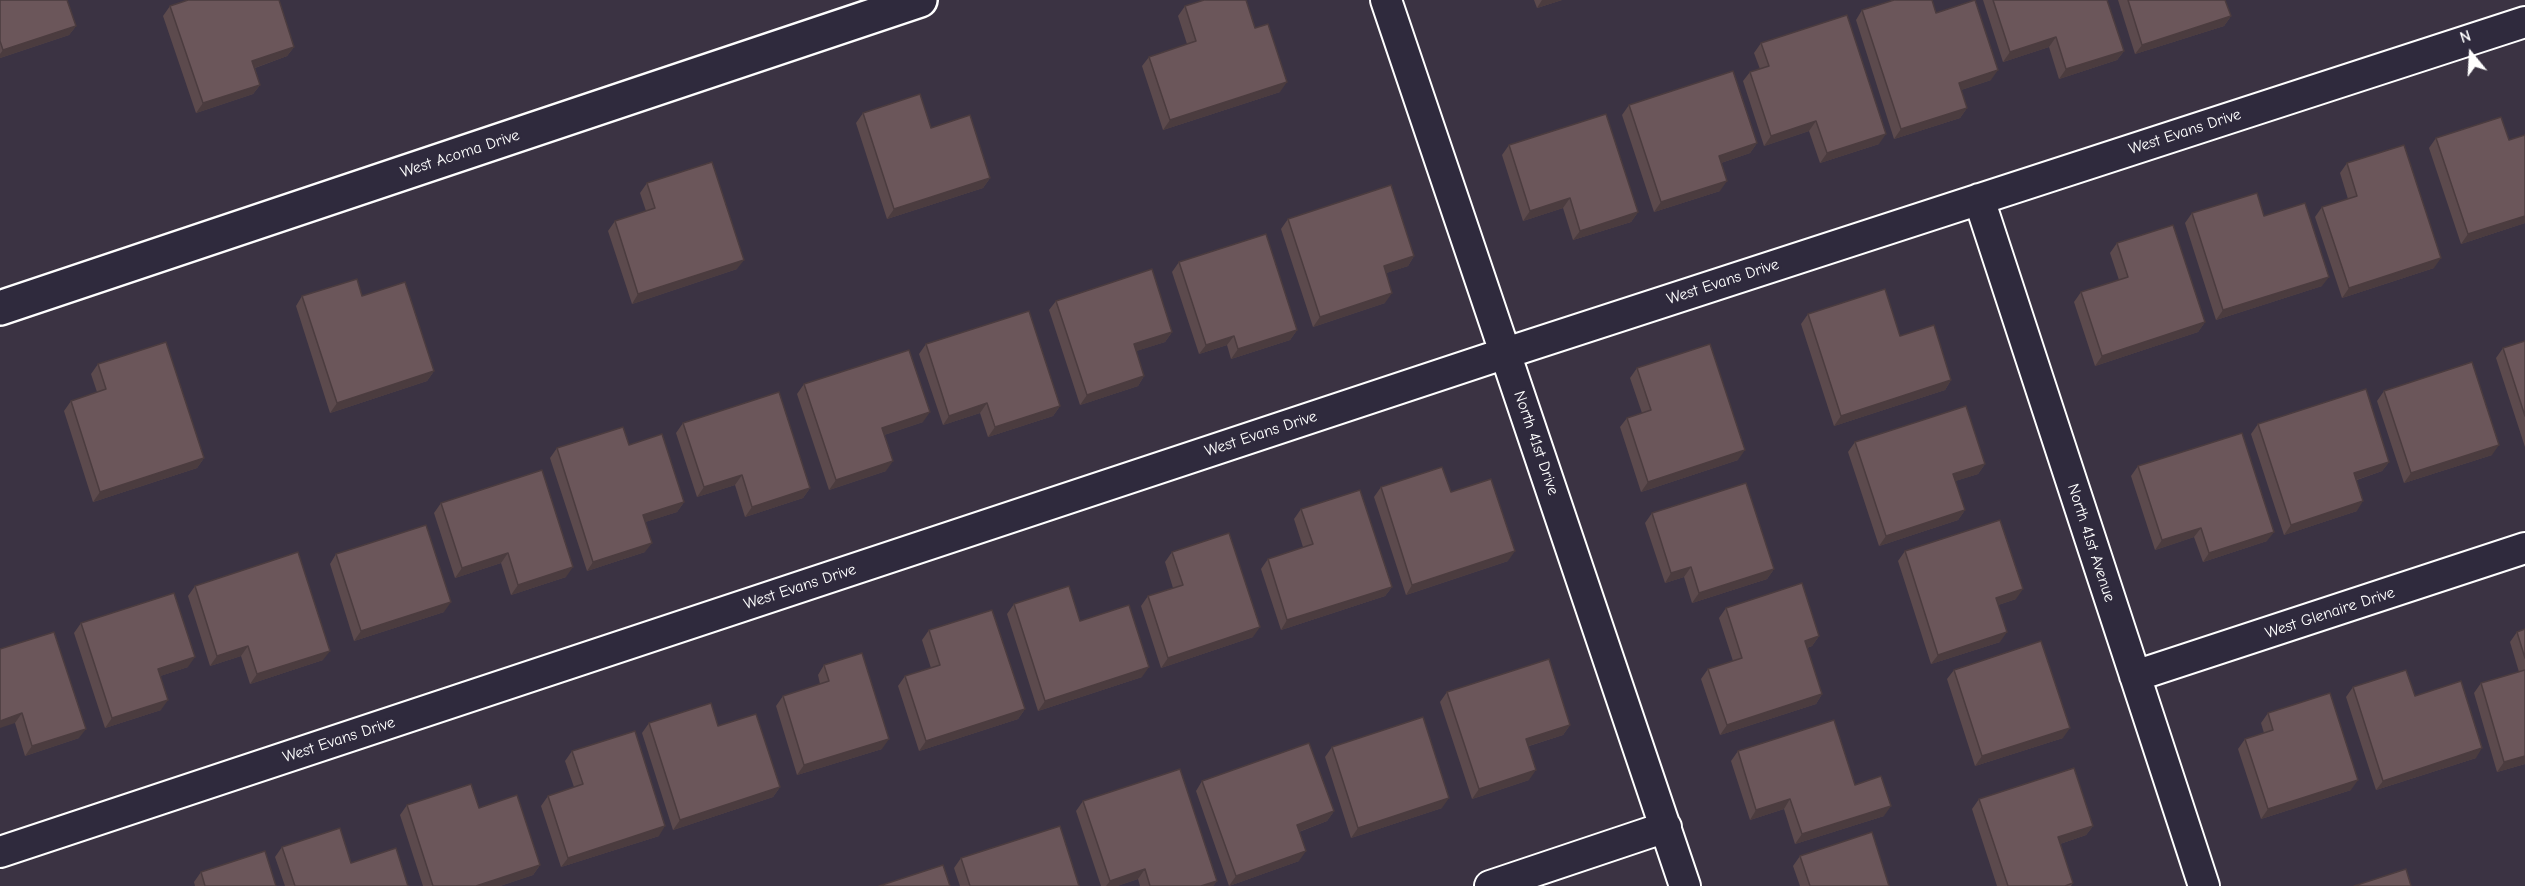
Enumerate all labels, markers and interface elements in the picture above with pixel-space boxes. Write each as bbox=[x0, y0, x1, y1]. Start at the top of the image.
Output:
north arrow bbox=[2441, 24, 2501, 84]
text: N bbox=[2458, 27, 2473, 47]
street label: West Evans Drive bbox=[2126, 105, 2244, 159]
street label: West Acoma Drive bbox=[398, 126, 522, 182]
street label: West Evans Drive bbox=[1664, 255, 1782, 309]
street label: North 41st Drive bbox=[1509, 388, 1563, 498]
street label: West Evans Drive bbox=[1202, 407, 1320, 461]
street label: North 41st Avenue bbox=[2063, 481, 2119, 605]
street label: West Evans Drive bbox=[741, 560, 859, 614]
street label: West Glenaire Drive bbox=[2263, 583, 2397, 643]
street label: West Evans Drive bbox=[280, 713, 398, 767]

